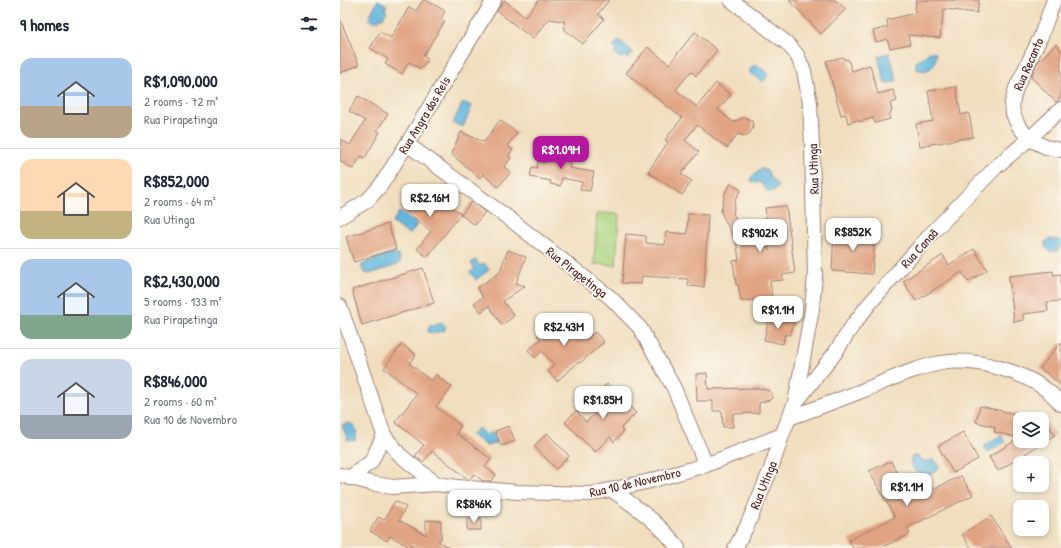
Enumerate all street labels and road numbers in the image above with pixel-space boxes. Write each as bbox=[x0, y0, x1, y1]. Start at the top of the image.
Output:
street label: Rua Recanto bbox=[1008, 35, 1048, 93]
street label: Rua Angra dos Reis bbox=[394, 73, 454, 157]
street label: Rua Utinga bbox=[803, 143, 823, 195]
street label: Rua Canaã bbox=[896, 224, 942, 272]
street label: Rua Pirapetinga bbox=[543, 242, 611, 302]
street label: Rua Utinga bbox=[745, 458, 781, 512]
street label: Rua 10 de Novembro bbox=[588, 463, 682, 501]

